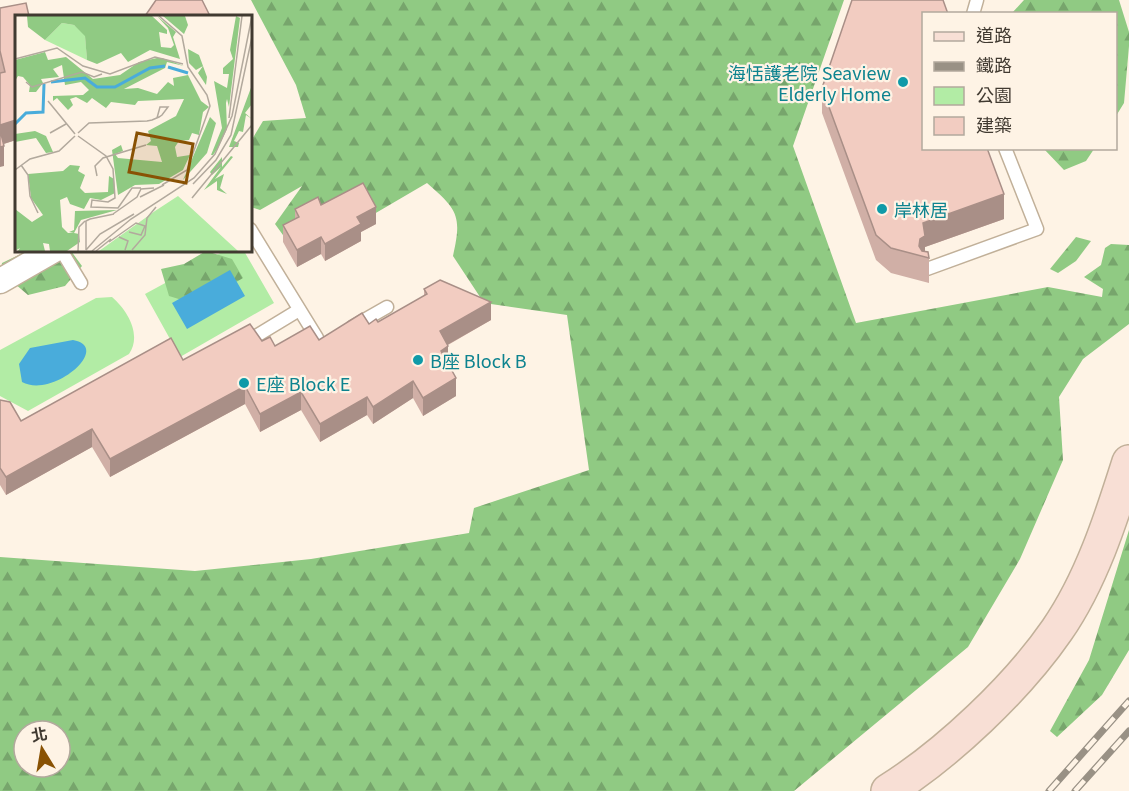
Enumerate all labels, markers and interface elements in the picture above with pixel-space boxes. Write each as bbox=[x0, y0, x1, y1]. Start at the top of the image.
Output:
legend bbox=[922, 12, 1117, 150]
inset map bbox=[15, 15, 252, 252]
text: 道路 bbox=[976, 21, 1012, 47]
text: 鐵路 bbox=[976, 51, 1012, 77]
place label: 海恬護老院 Seaview Elderly Home bbox=[728, 59, 891, 106]
marker: 海恬護老院 Seaview Elderly Home bbox=[896, 75, 910, 89]
text: 公園 bbox=[976, 81, 1012, 107]
text: 建築 bbox=[976, 111, 1012, 137]
place label: 岸林居 bbox=[894, 196, 948, 222]
marker: 岸林居 bbox=[875, 202, 889, 216]
place label: B座 Block B bbox=[430, 347, 527, 373]
marker: B座 Block B bbox=[411, 353, 425, 367]
place label: E座 Block E bbox=[256, 370, 350, 396]
marker: E座 Block E bbox=[237, 376, 251, 390]
north arrow bbox=[12, 719, 72, 779]
text: 北 bbox=[29, 720, 49, 747]

